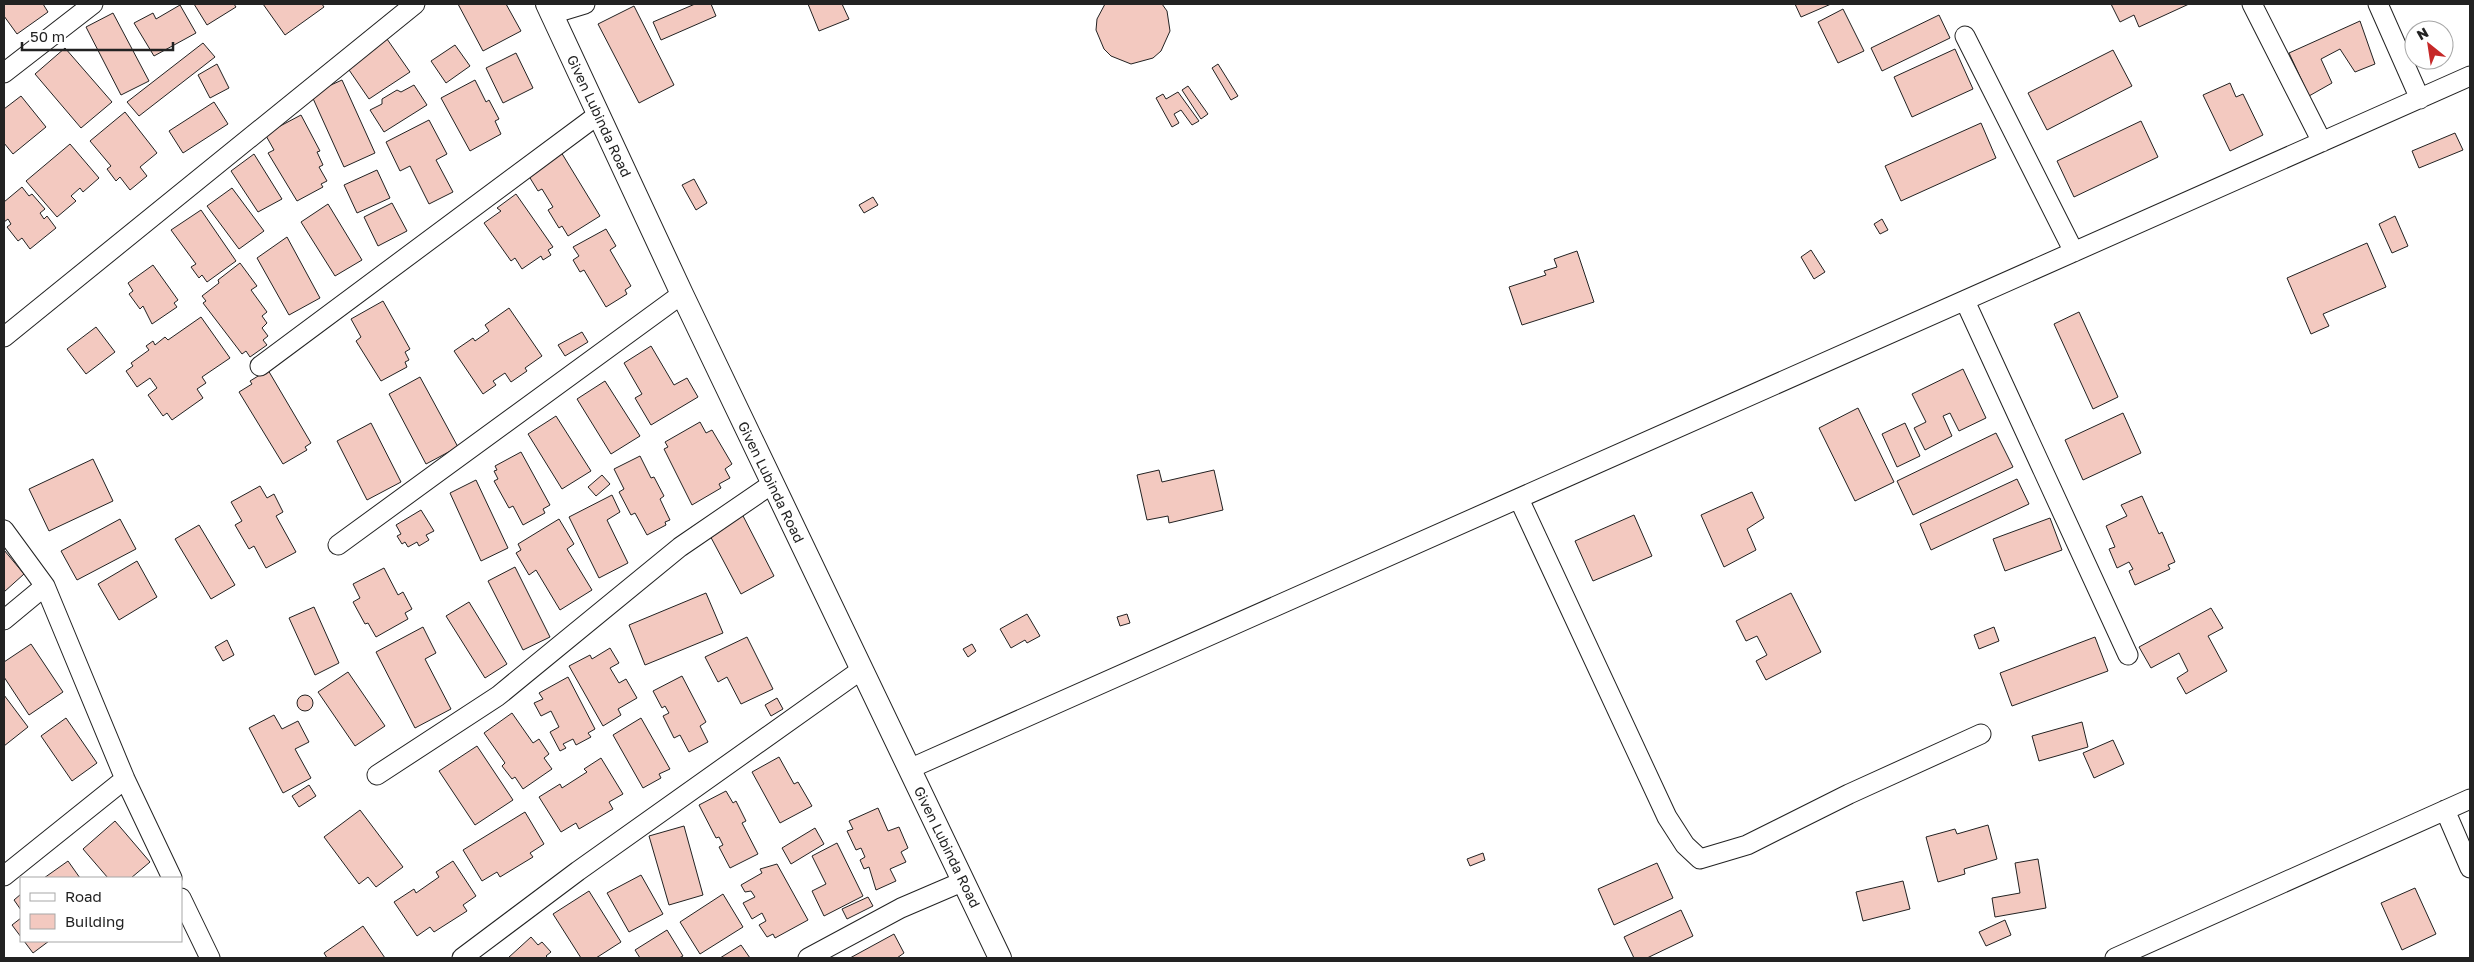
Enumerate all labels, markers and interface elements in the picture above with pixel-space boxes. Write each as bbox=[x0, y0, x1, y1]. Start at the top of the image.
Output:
scale bar bbox=[22, 20, 174, 52]
north arrow bbox=[2404, 20, 2454, 70]
text: N bbox=[2413, 23, 2431, 43]
text: 50 m bbox=[30, 27, 65, 45]
street label: Given Lubinda Road bbox=[564, 52, 635, 180]
street label: Given Lubinda Road bbox=[735, 418, 808, 545]
street label: Given Lubinda Road bbox=[911, 783, 984, 910]
legend bbox=[20, 877, 182, 942]
text: Road bbox=[65, 887, 102, 905]
text: Building bbox=[65, 912, 125, 930]

